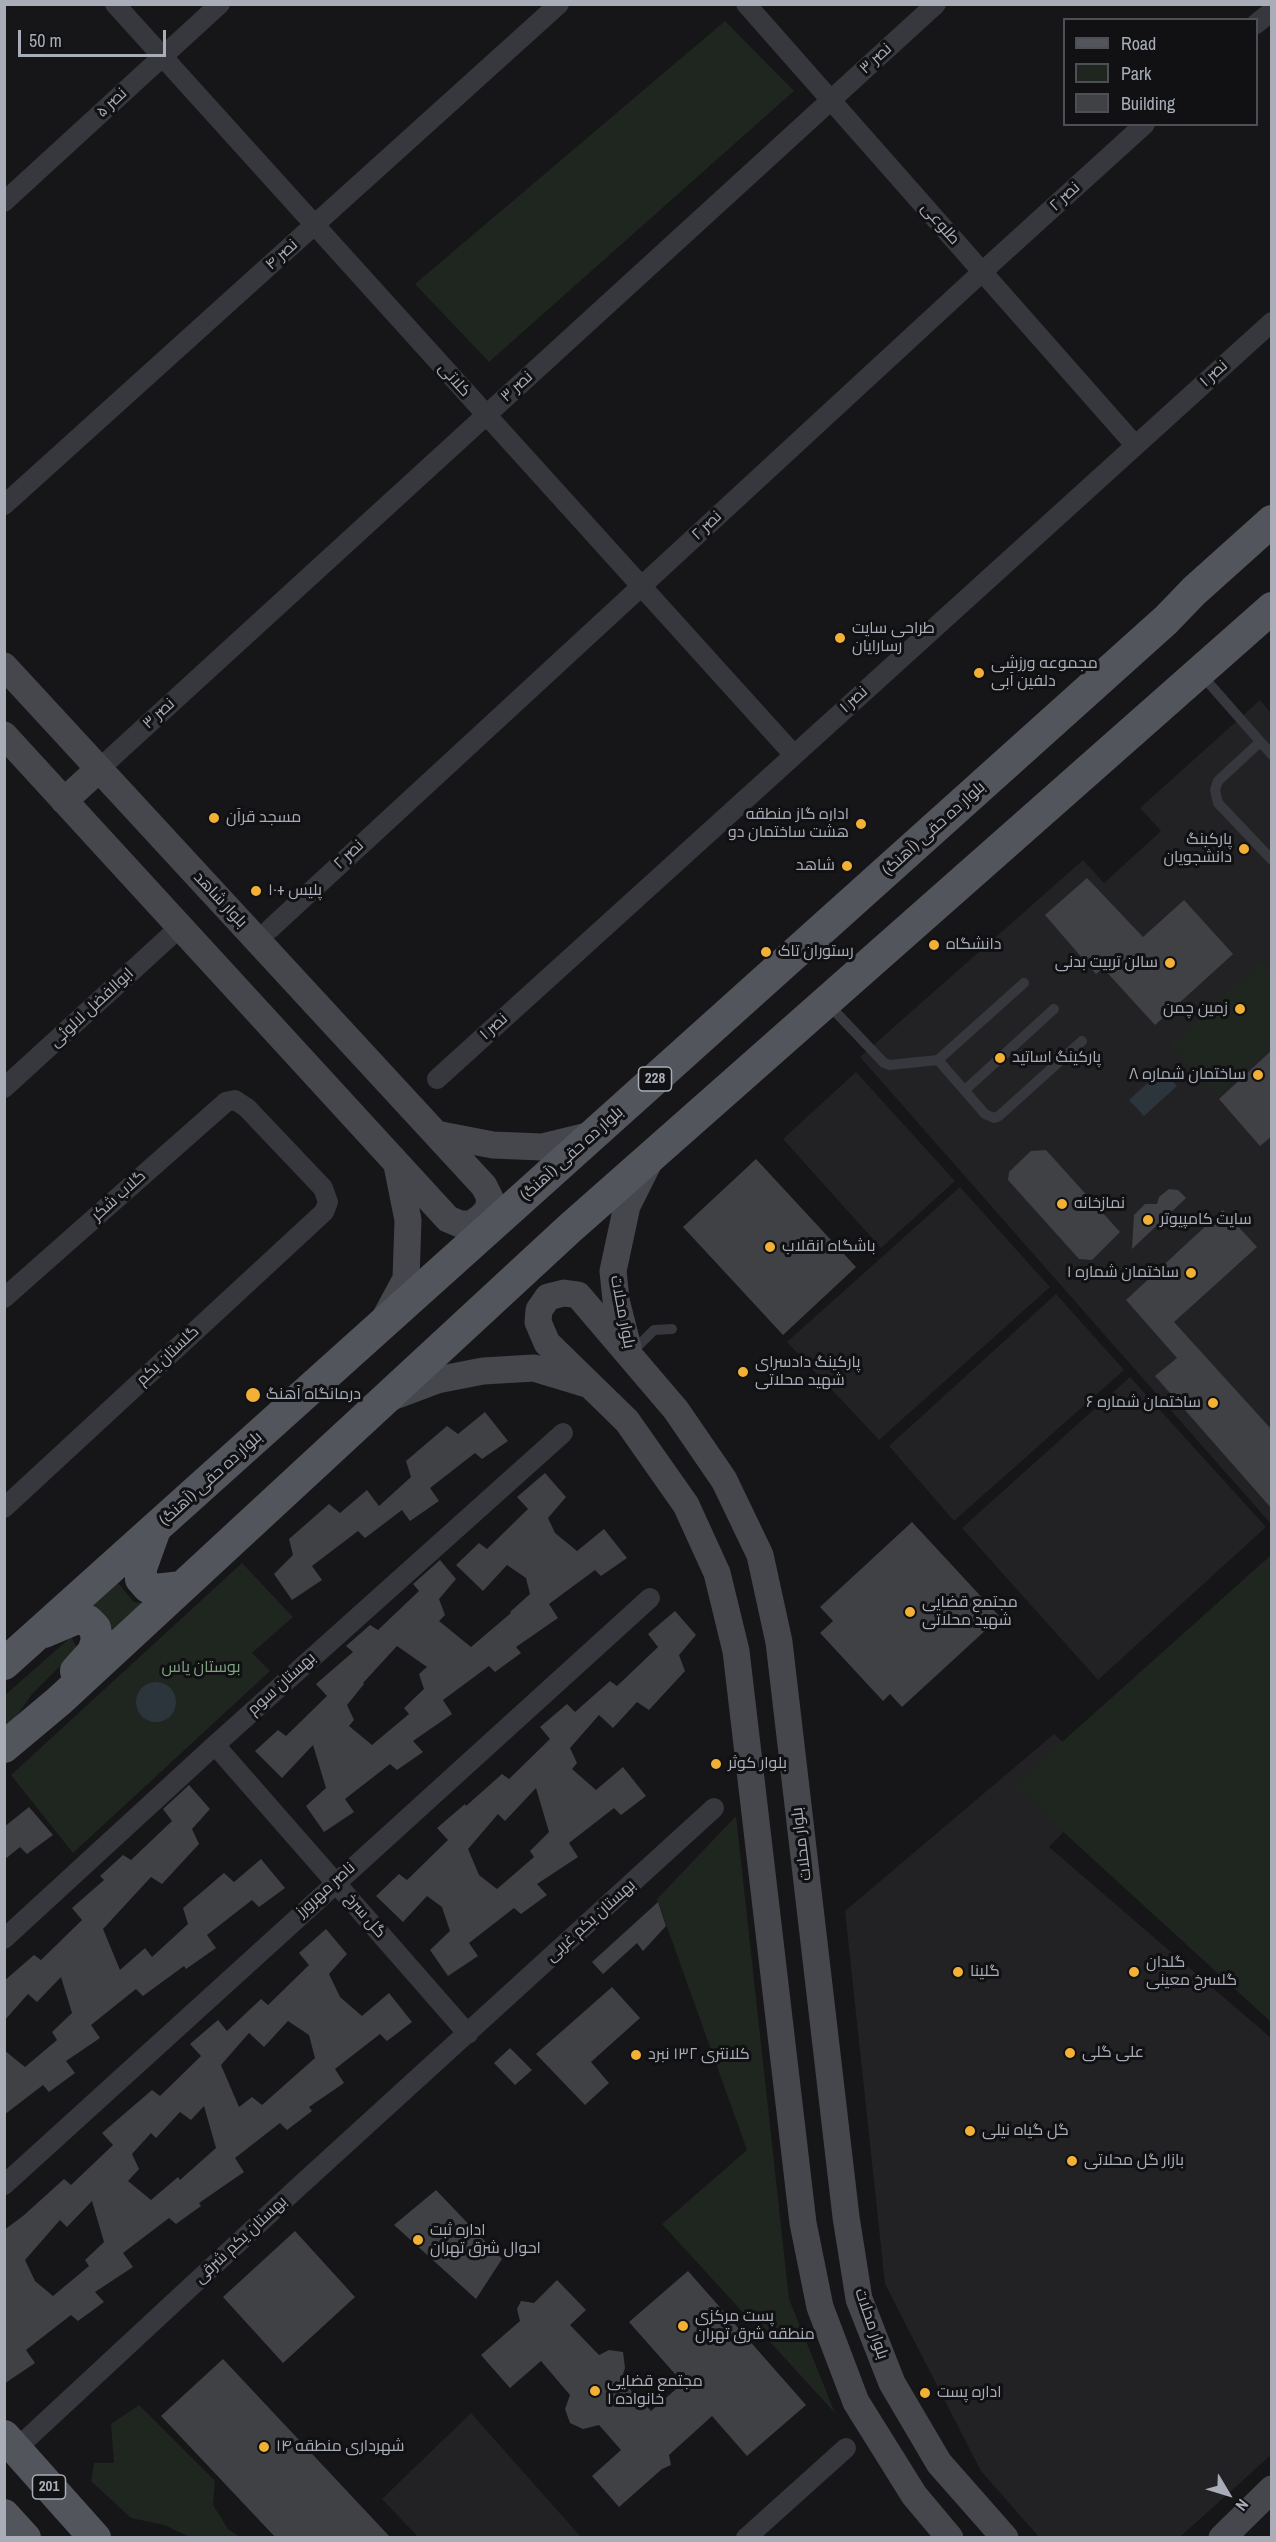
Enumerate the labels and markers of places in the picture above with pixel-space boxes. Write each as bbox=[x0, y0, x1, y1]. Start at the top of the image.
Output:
place label: طراحی سایت رسارایان bbox=[852, 619, 935, 657]
marker: طراحی سایت رسارایان bbox=[833, 631, 847, 645]
place label: مجموعه ورزشی دلفین آبی bbox=[991, 654, 1098, 692]
marker: مجموعه ورزشی دلفین آبی bbox=[972, 666, 986, 680]
place label: اداره گاز منطقه هشت ساختمان دو bbox=[728, 805, 849, 843]
place label: مسجد قرآن bbox=[226, 808, 301, 828]
marker: مسجد قرآن bbox=[207, 811, 221, 825]
marker: اداره گاز منطقه هشت ساختمان دو bbox=[854, 817, 868, 831]
place label: پارکینگ دانشجویان bbox=[1163, 830, 1232, 868]
marker: پارکینگ دانشجویان bbox=[1237, 842, 1251, 856]
place label: شاهد bbox=[796, 856, 835, 876]
marker: شاهد bbox=[840, 859, 854, 873]
place label: پلیس +۱۰ bbox=[268, 881, 322, 901]
marker: پلیس +۱۰ bbox=[249, 884, 263, 898]
place label: دانشگاه bbox=[946, 935, 1001, 955]
marker: دانشگاه bbox=[927, 938, 941, 952]
place label: رستوران تاک bbox=[778, 942, 854, 962]
marker: رستوران تاک bbox=[759, 945, 773, 959]
place label: سالن تربیت بدنی bbox=[1055, 953, 1158, 973]
marker: سالن تربیت بدنی bbox=[1163, 956, 1177, 970]
place label: زمین چمن bbox=[1163, 999, 1228, 1019]
marker: زمین چمن bbox=[1233, 1002, 1247, 1016]
place label: پارکینگ اساتید bbox=[1012, 1048, 1101, 1068]
marker: پارکینگ اساتید bbox=[993, 1051, 1007, 1065]
place label: ساختمان شماره ۸ bbox=[1129, 1065, 1246, 1085]
marker: ساختمان شماره ۸ bbox=[1251, 1068, 1265, 1082]
place label: نمازخانه bbox=[1074, 1194, 1125, 1214]
marker: نمازخانه bbox=[1055, 1197, 1069, 1211]
place label: سایت کامپیوتر bbox=[1160, 1210, 1252, 1230]
marker: سایت کامپیوتر bbox=[1141, 1213, 1155, 1227]
place label: باشگاه انقلاب bbox=[782, 1237, 875, 1257]
marker: باشگاه انقلاب bbox=[763, 1240, 777, 1254]
place label: ساختمان شماره ۱ bbox=[1067, 1263, 1179, 1283]
marker: ساختمان شماره ۱ bbox=[1184, 1266, 1198, 1280]
place label: پارکینگ دادسرای شهید محلاتی bbox=[755, 1353, 860, 1391]
marker: پارکینگ دادسرای شهید محلاتی bbox=[736, 1365, 750, 1379]
place label: درمانگاه آهنگ bbox=[266, 1385, 361, 1405]
marker: درمانگاه آهنگ bbox=[244, 1386, 262, 1404]
place label: ساختمان شماره ۶ bbox=[1086, 1393, 1201, 1413]
marker: ساختمان شماره ۶ bbox=[1206, 1396, 1220, 1410]
place label: مجتمع قضایی شهید محلاتی bbox=[922, 1593, 1018, 1631]
marker: مجتمع قضایی شهید محلاتی bbox=[903, 1605, 917, 1619]
place label: بلوار کوثر bbox=[728, 1754, 787, 1774]
marker: بلوار کوثر bbox=[709, 1757, 723, 1771]
place label: گلدان گلسرخ معینی bbox=[1146, 1953, 1237, 1991]
place label: گلينا bbox=[970, 1962, 1000, 1982]
marker: گلينا bbox=[951, 1965, 965, 1979]
marker: گلدان گلسرخ معینی bbox=[1127, 1965, 1141, 1979]
place label: علی گلی bbox=[1082, 2043, 1144, 2063]
place label: کلانتری ۱۳۲ نبرد bbox=[648, 2045, 750, 2065]
marker: علی گلی bbox=[1063, 2046, 1077, 2060]
marker: کلانتری ۱۳۲ نبرد bbox=[629, 2048, 643, 2062]
place label: گل گیاه نیلی bbox=[982, 2121, 1069, 2141]
marker: گل گیاه نیلی bbox=[963, 2124, 977, 2138]
place label: بازار گل محلاتی bbox=[1084, 2151, 1184, 2171]
marker: بازار گل محلاتی bbox=[1065, 2154, 1079, 2168]
place label: اداره ثبت احوال شرق تهران bbox=[430, 2221, 541, 2259]
marker: اداره ثبت احوال شرق تهران bbox=[411, 2233, 425, 2247]
place label: پست مرکزی منطقه شرق تهران bbox=[695, 2307, 815, 2345]
marker: پست مرکزی منطقه شرق تهران bbox=[676, 2319, 690, 2333]
place label: مجتمع قضایی خانواده ۱ bbox=[607, 2372, 703, 2410]
place label: اداره پست bbox=[937, 2383, 1002, 2403]
marker: مجتمع قضایی خانواده ۱ bbox=[588, 2384, 602, 2398]
marker: اداره پست bbox=[918, 2386, 932, 2400]
place label: شهرداری منطقه ۱۴ bbox=[276, 2437, 404, 2457]
marker: شهرداری منطقه ۱۴ bbox=[257, 2440, 271, 2454]

